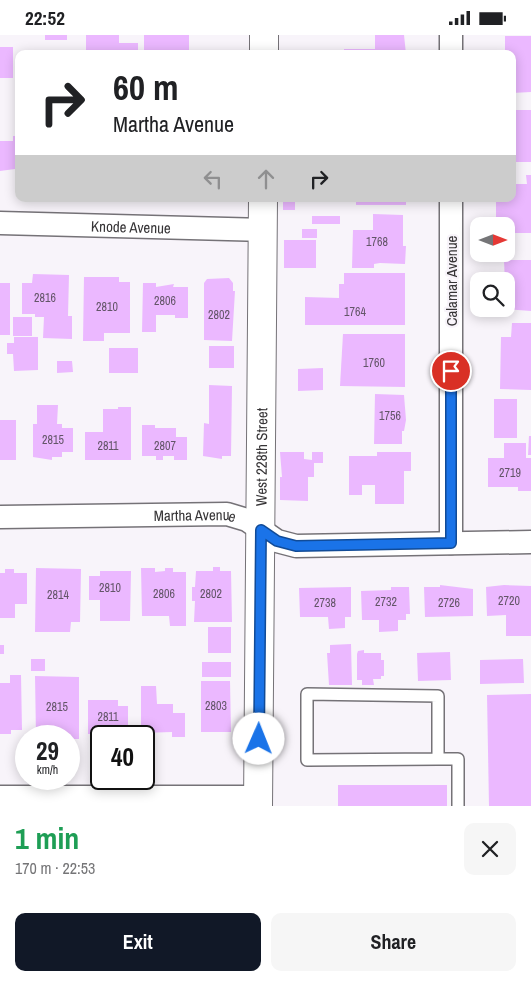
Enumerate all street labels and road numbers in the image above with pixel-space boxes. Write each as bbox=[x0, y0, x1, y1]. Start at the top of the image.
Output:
street label: Knode Avenue bbox=[91, 215, 171, 238]
street label: Calamar Avenue bbox=[441, 235, 462, 326]
street label: West 228th Street bbox=[250, 407, 272, 506]
street label: Martha Avenue bbox=[154, 503, 239, 527]

